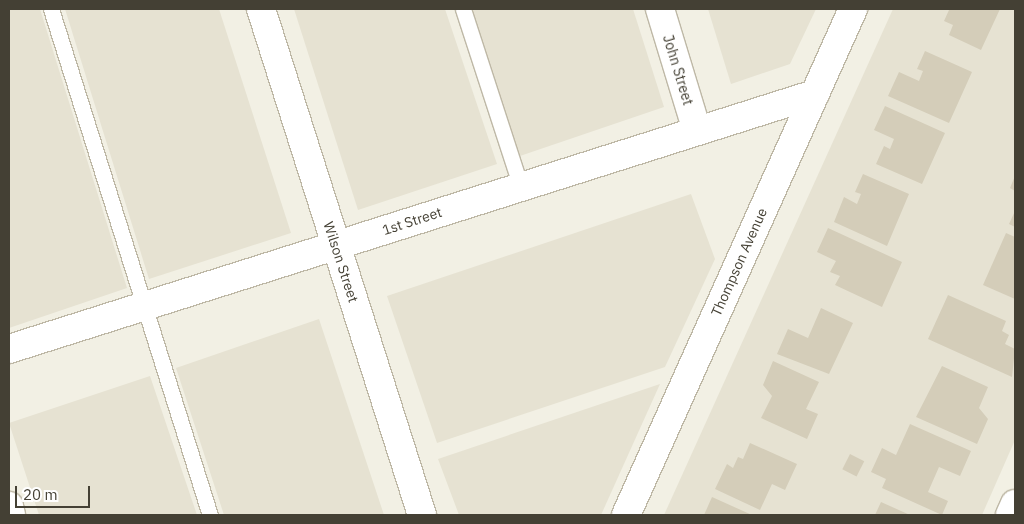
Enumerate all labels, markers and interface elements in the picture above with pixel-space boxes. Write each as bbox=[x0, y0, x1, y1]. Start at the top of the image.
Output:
street label: John Street bbox=[659, 33, 697, 107]
street label: 1st Street bbox=[380, 203, 444, 239]
street label: Thompson Avenue bbox=[708, 205, 770, 319]
street label: Wilson Street bbox=[320, 219, 362, 305]
scale bar bbox=[18, 476, 92, 508]
text: 20 m bbox=[23, 485, 58, 504]

